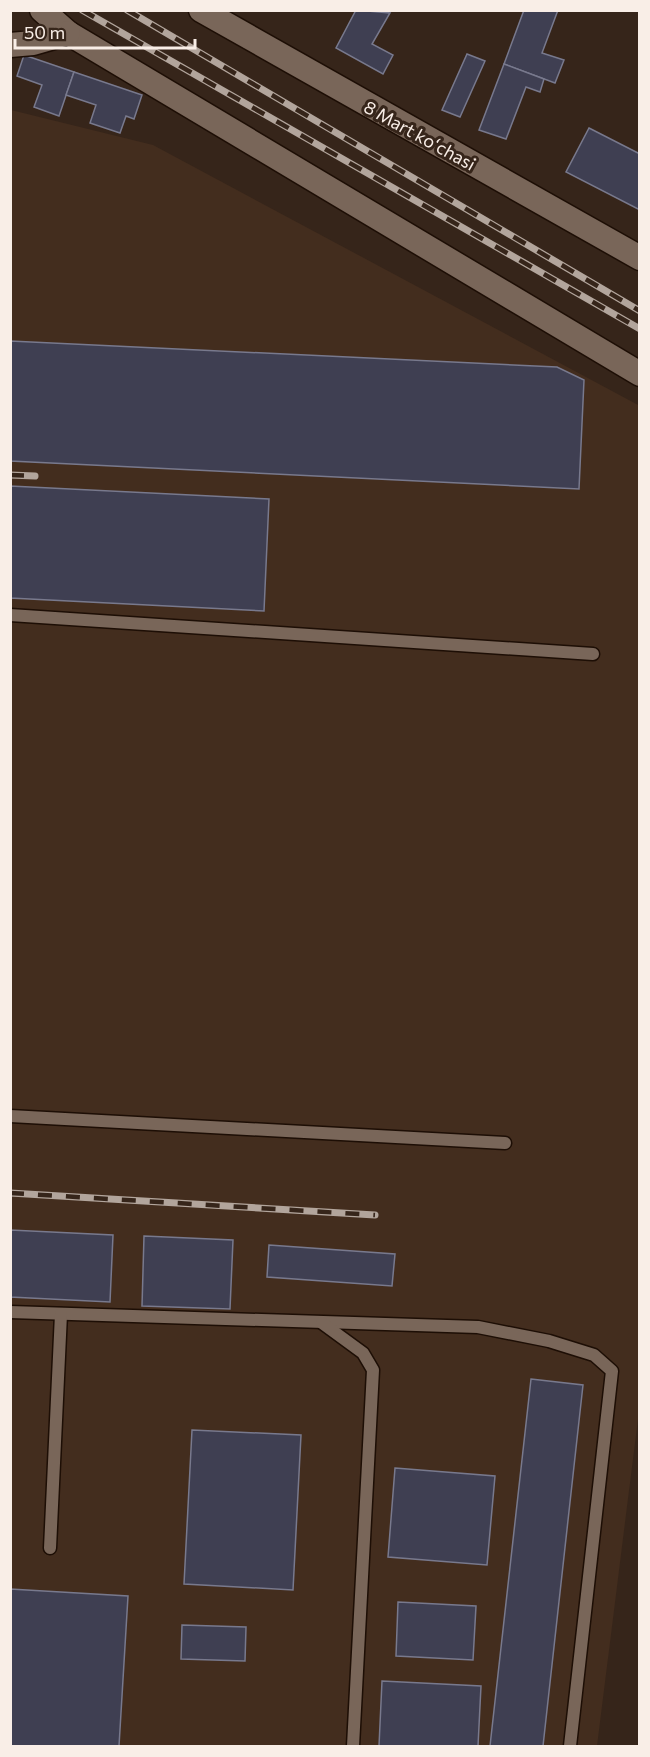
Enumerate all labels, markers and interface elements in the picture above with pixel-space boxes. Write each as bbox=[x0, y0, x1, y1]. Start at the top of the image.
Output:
scale bar bbox=[15, 12, 195, 50]
text: 50 m bbox=[24, 21, 65, 43]
street label: 8 Mart koʻchasi bbox=[360, 95, 480, 175]

